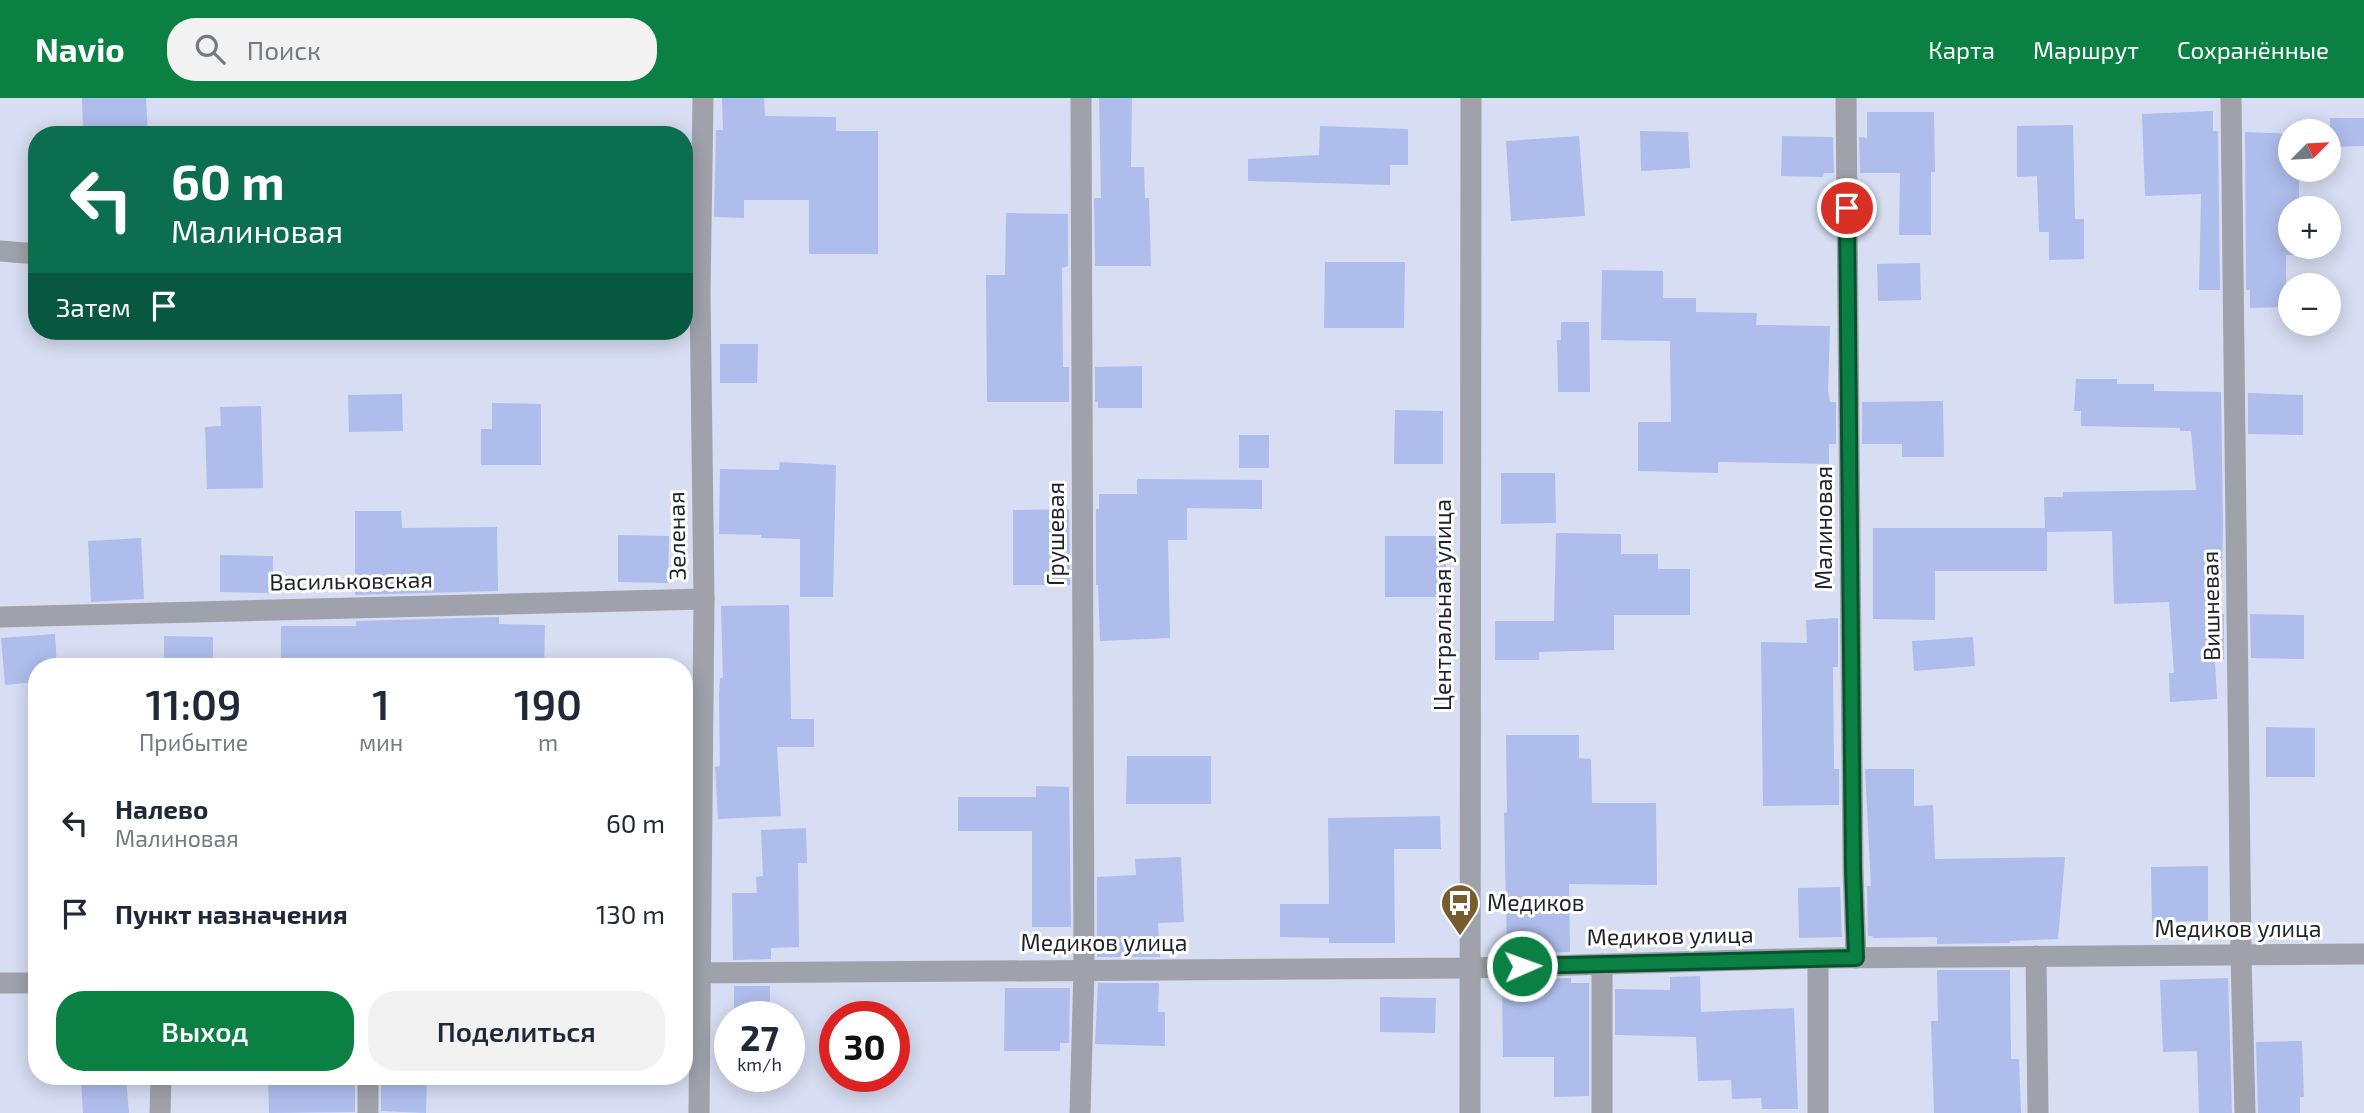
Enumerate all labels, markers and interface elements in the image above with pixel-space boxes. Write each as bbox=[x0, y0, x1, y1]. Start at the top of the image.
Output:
search box bbox=[167, 18, 657, 81]
text: Navio bbox=[35, 29, 125, 69]
icon: search bbox=[191, 30, 229, 68]
text: Поиск bbox=[247, 34, 321, 65]
text: Карта bbox=[1928, 35, 1995, 64]
text: Маршрут bbox=[2033, 35, 2139, 64]
text: Сохранённые bbox=[2177, 35, 2329, 64]
north arrow bbox=[2278, 119, 2342, 182]
map controls bbox=[2278, 119, 2341, 336]
text: 60 m bbox=[171, 151, 285, 210]
icon: left bbox=[56, 154, 147, 245]
pin bbox=[1817, 178, 1877, 238]
icon: arrive bbox=[1828, 189, 1866, 227]
button: + bbox=[2278, 196, 2341, 259]
text: Малиновая bbox=[171, 211, 343, 249]
button: − bbox=[2278, 273, 2341, 336]
icon: arrive bbox=[145, 287, 183, 325]
text: Затем bbox=[56, 291, 131, 322]
street label: Малиновая bbox=[1809, 466, 1837, 590]
street label: Грушевая bbox=[1041, 482, 1070, 586]
street label: Зеленая bbox=[661, 491, 691, 581]
street label: Центральная улица bbox=[1428, 499, 1457, 711]
street label: Вишневая bbox=[2195, 551, 2225, 661]
street label: Васильковская bbox=[269, 565, 433, 595]
text: 11:09 bbox=[146, 678, 242, 728]
text: 1 bbox=[372, 678, 390, 728]
text: 190 bbox=[514, 678, 582, 728]
text: Прибытие bbox=[139, 728, 248, 756]
text: мин bbox=[359, 728, 403, 756]
text: m bbox=[538, 728, 558, 756]
text: Налево bbox=[115, 793, 208, 824]
icon: left bbox=[56, 804, 94, 842]
text: 60 m bbox=[606, 807, 665, 838]
text: Малиновая bbox=[115, 824, 239, 852]
bus stop icon: Медиков bbox=[1439, 882, 1481, 937]
place label: Медиков bbox=[1487, 888, 1585, 916]
icon: arrive bbox=[56, 895, 94, 933]
text: Пункт назначения bbox=[115, 898, 348, 929]
text: 130 m bbox=[596, 898, 665, 929]
street label: Медиков улица bbox=[2155, 914, 2321, 943]
street label: Медиков улица bbox=[1586, 920, 1754, 951]
street label: Медиков улица bbox=[1021, 928, 1187, 957]
position arrow bbox=[1485, 929, 1559, 1003]
button: Выход bbox=[56, 991, 354, 1071]
button: Поделиться bbox=[368, 991, 665, 1071]
speed limit sign: 30 bbox=[819, 1001, 910, 1092]
text: 27 bbox=[740, 1016, 779, 1058]
text: km/h bbox=[737, 1053, 782, 1075]

